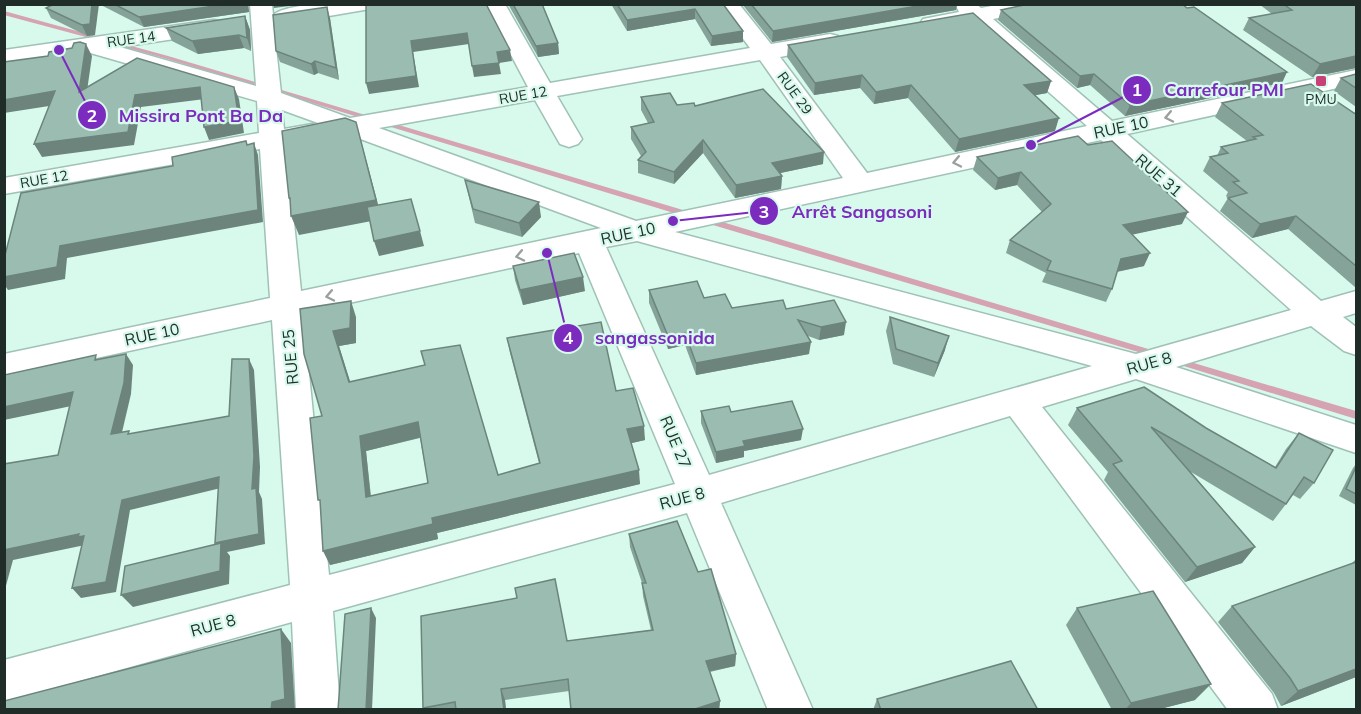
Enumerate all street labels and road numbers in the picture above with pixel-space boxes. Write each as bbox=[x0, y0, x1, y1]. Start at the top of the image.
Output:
street label: RUE 14 bbox=[106, 27, 157, 51]
street label: RUE 29 bbox=[773, 68, 817, 118]
street label: RUE 12 bbox=[498, 82, 548, 108]
street label: RUE 10 bbox=[1092, 111, 1150, 143]
street label: RUE 31 bbox=[1131, 149, 1187, 201]
street label: RUE 12 bbox=[19, 166, 69, 192]
street label: RUE 10 bbox=[599, 217, 657, 249]
street label: RUE 10 bbox=[123, 318, 181, 350]
street label: RUE 25 bbox=[278, 328, 302, 386]
street label: RUE 8 bbox=[1124, 347, 1174, 379]
street label: RUE 27 bbox=[656, 413, 696, 471]
street label: RUE 8 bbox=[657, 482, 707, 514]
street label: RUE 8 bbox=[188, 609, 238, 641]

